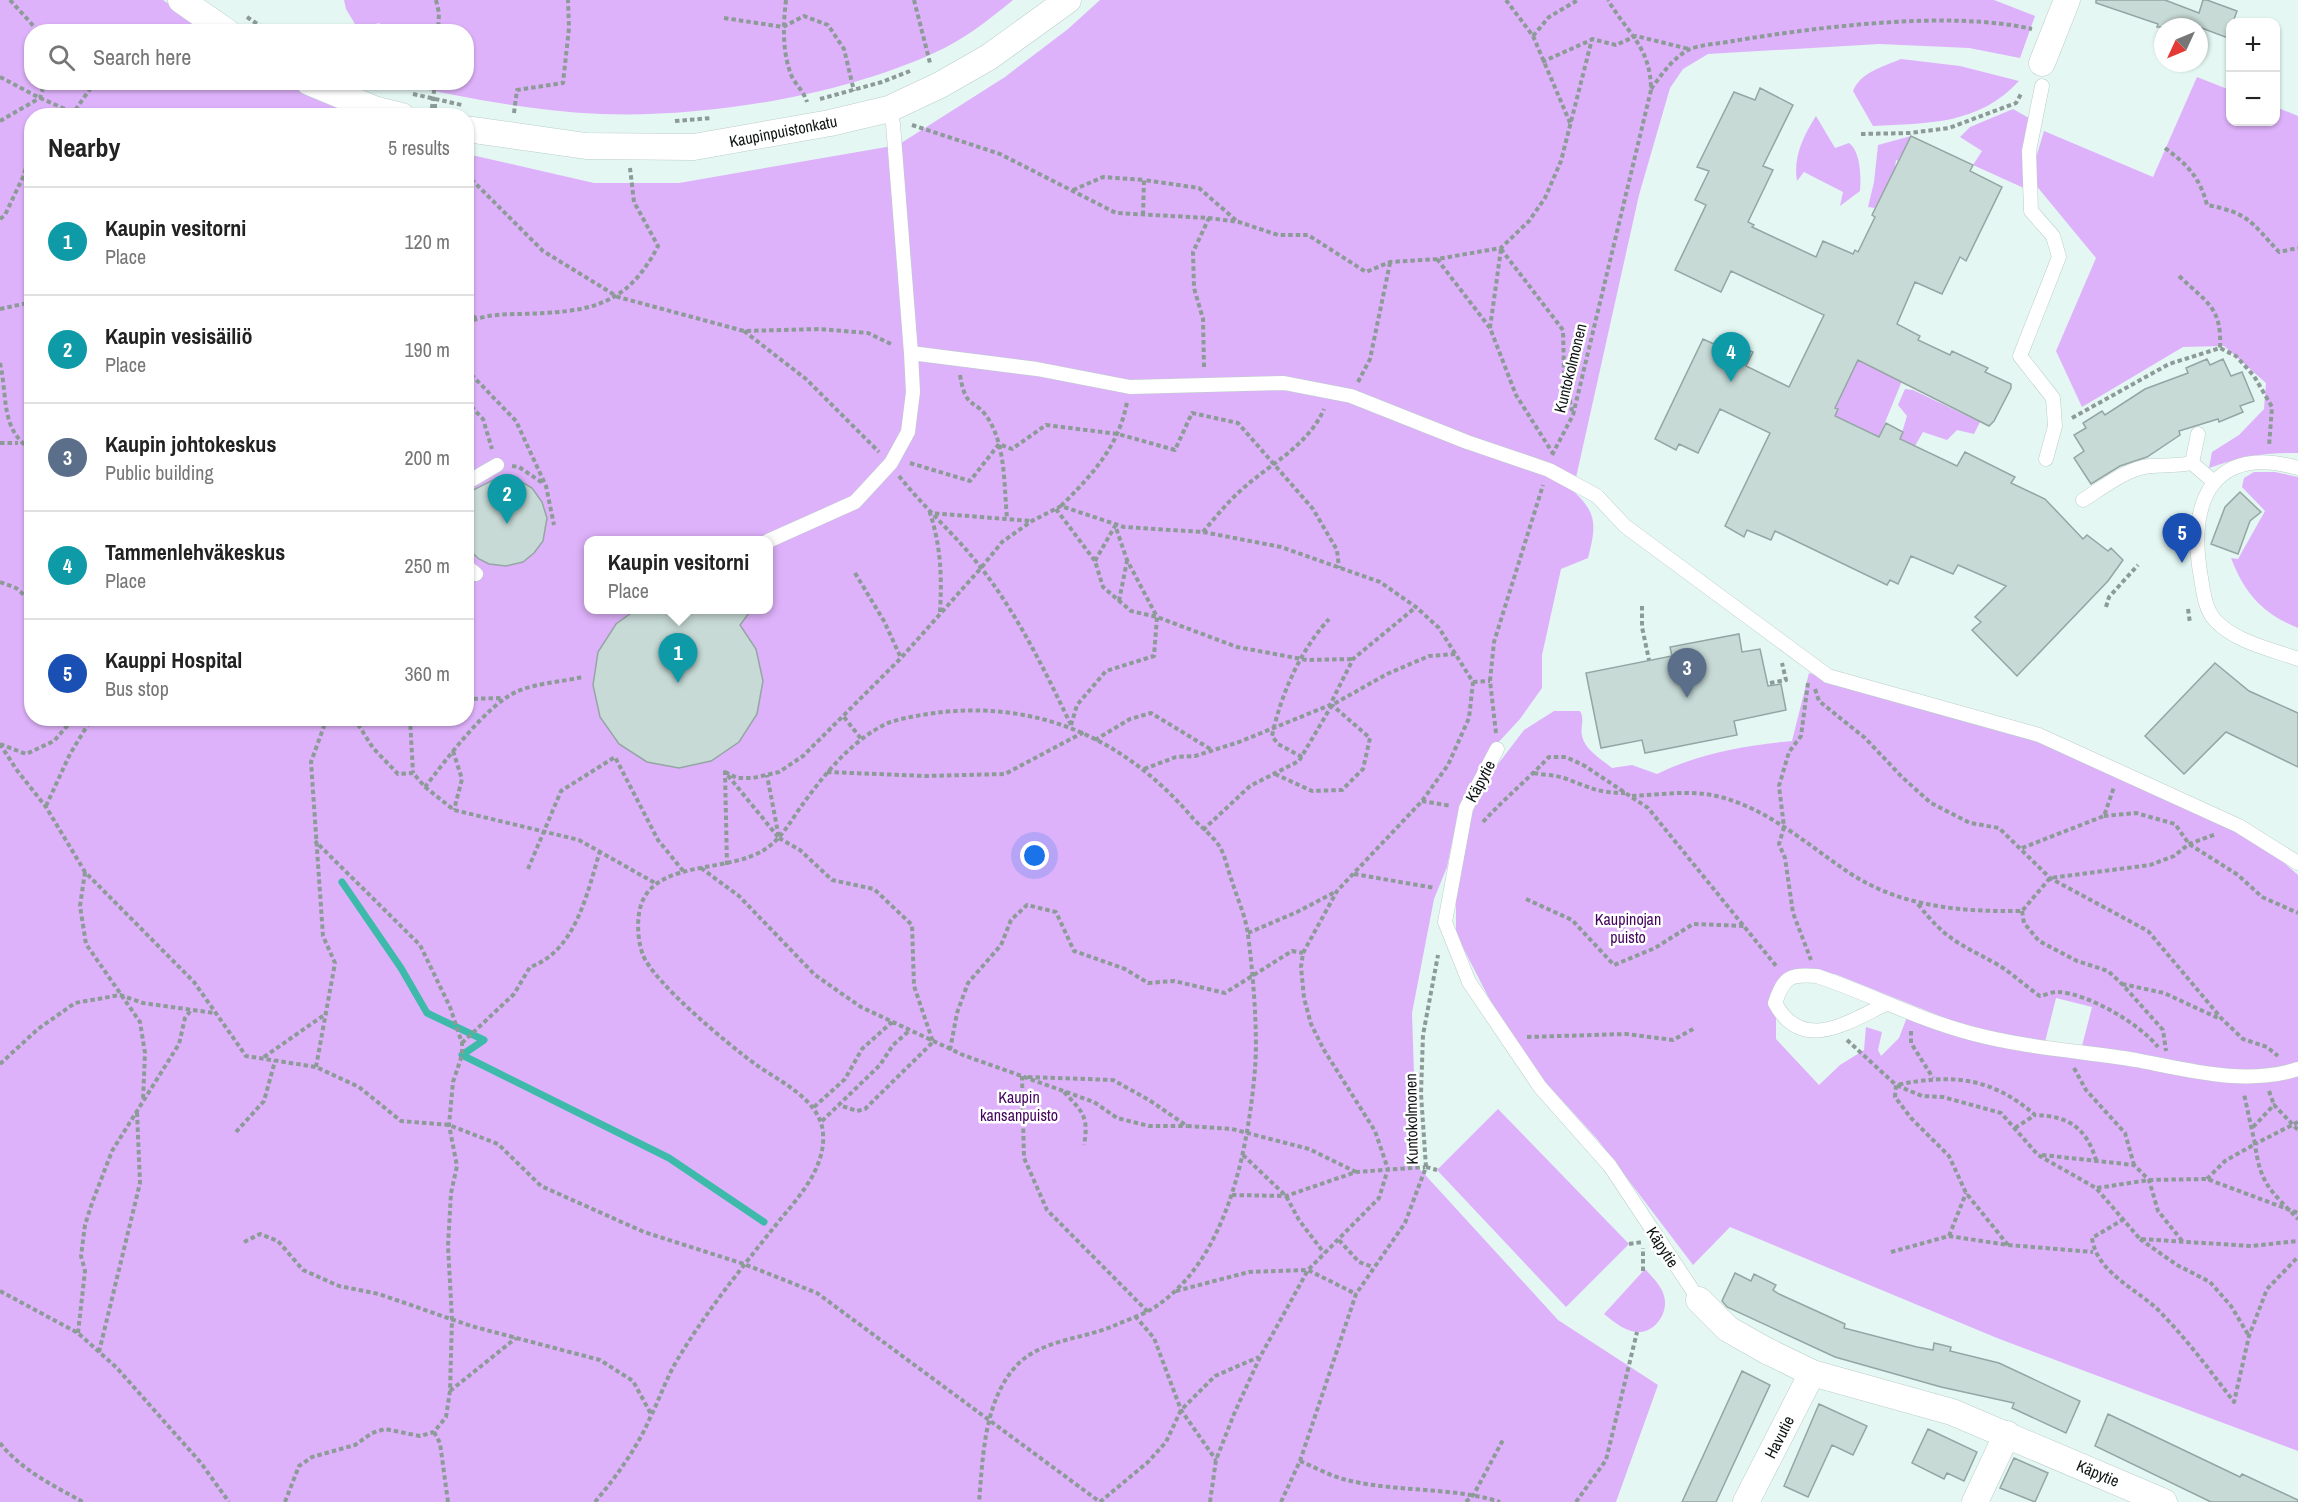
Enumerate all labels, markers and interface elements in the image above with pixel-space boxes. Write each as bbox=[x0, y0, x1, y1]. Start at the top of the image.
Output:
north arrow bbox=[2154, 18, 2208, 72]
map controls bbox=[2226, 18, 2280, 126]
button: + bbox=[2226, 18, 2280, 72]
search box bbox=[24, 24, 474, 90]
icon: search bbox=[45, 41, 78, 74]
text: Search here bbox=[93, 42, 191, 72]
button: − bbox=[2226, 72, 2280, 126]
street label: Kaupinpuistonkatu bbox=[727, 110, 839, 152]
text: Nearby bbox=[48, 130, 120, 165]
text: 5 results bbox=[388, 134, 450, 161]
text: Kaupin vesitorni bbox=[105, 213, 246, 243]
text: 1 bbox=[63, 228, 72, 255]
text: 120 m bbox=[404, 228, 450, 255]
text: Place bbox=[105, 243, 146, 270]
text: Kaupin vesisäiliö bbox=[105, 321, 252, 351]
street label: Kuntokolmonen bbox=[1548, 321, 1592, 415]
pin: 4 bbox=[1712, 332, 1750, 382]
text: 2 bbox=[63, 336, 72, 363]
text: 190 m bbox=[404, 336, 450, 363]
text: Place bbox=[105, 351, 146, 378]
text: Kaupin johtokeskus bbox=[105, 429, 276, 459]
text: 3 bbox=[63, 444, 72, 471]
text: 200 m bbox=[404, 444, 450, 471]
text: Public building bbox=[105, 459, 214, 486]
pin: 2 bbox=[488, 474, 526, 524]
pin: 5 bbox=[2162, 514, 2202, 563]
popup bbox=[584, 536, 773, 614]
text: Tammenlehväkeskus bbox=[105, 537, 285, 567]
text: Kaupin vesitorni bbox=[608, 547, 749, 577]
text: 4 bbox=[63, 552, 72, 579]
text: 250 m bbox=[404, 552, 450, 579]
text: Place bbox=[105, 567, 146, 594]
text: Place bbox=[608, 577, 649, 604]
pin: 1 bbox=[658, 634, 698, 683]
text: Kauppi Hospital bbox=[105, 645, 242, 675]
pin: 3 bbox=[1668, 648, 1706, 698]
text: 5 bbox=[63, 660, 72, 687]
text: 360 m bbox=[404, 660, 450, 687]
text: Bus stop bbox=[105, 675, 169, 702]
street label: Käpytie bbox=[1460, 756, 1500, 806]
your location bbox=[1020, 841, 1049, 870]
park label: Kaupinojan puisto bbox=[1595, 908, 1661, 948]
street label: Kuntokolmonen bbox=[1399, 1073, 1423, 1165]
park label: Kaupin kansanpuisto bbox=[980, 1086, 1058, 1126]
street label: Käpytie bbox=[1642, 1222, 1684, 1272]
street label: Havutie bbox=[1759, 1412, 1799, 1462]
street label: Käpytie bbox=[2073, 1454, 2123, 1492]

